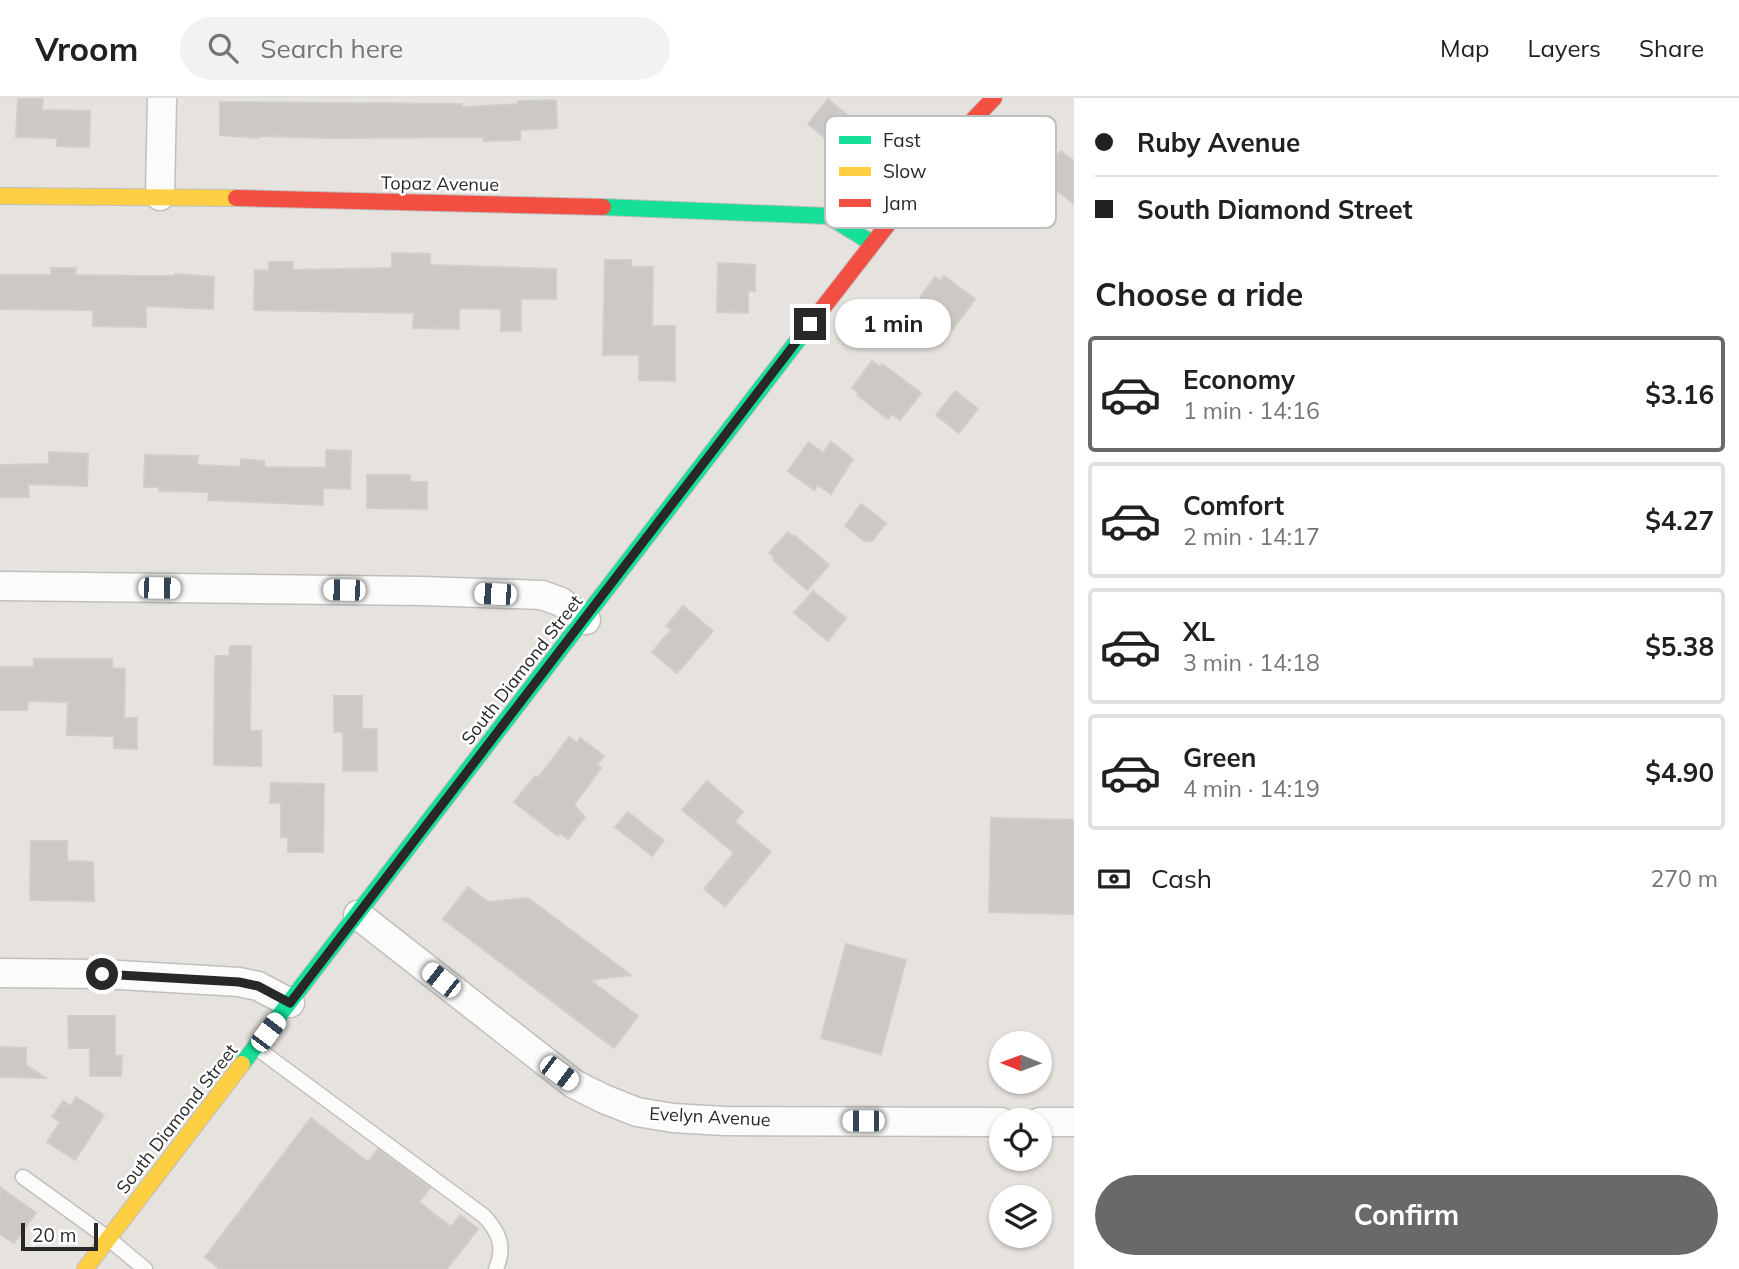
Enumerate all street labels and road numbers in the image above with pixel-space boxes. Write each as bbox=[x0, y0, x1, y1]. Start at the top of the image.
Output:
street label: Topaz Avenue bbox=[381, 171, 499, 196]
street label: South Diamond Street bbox=[456, 590, 587, 749]
street label: South Diamond Street bbox=[111, 1039, 242, 1198]
street label: Evelyn Avenue bbox=[649, 1102, 771, 1131]

